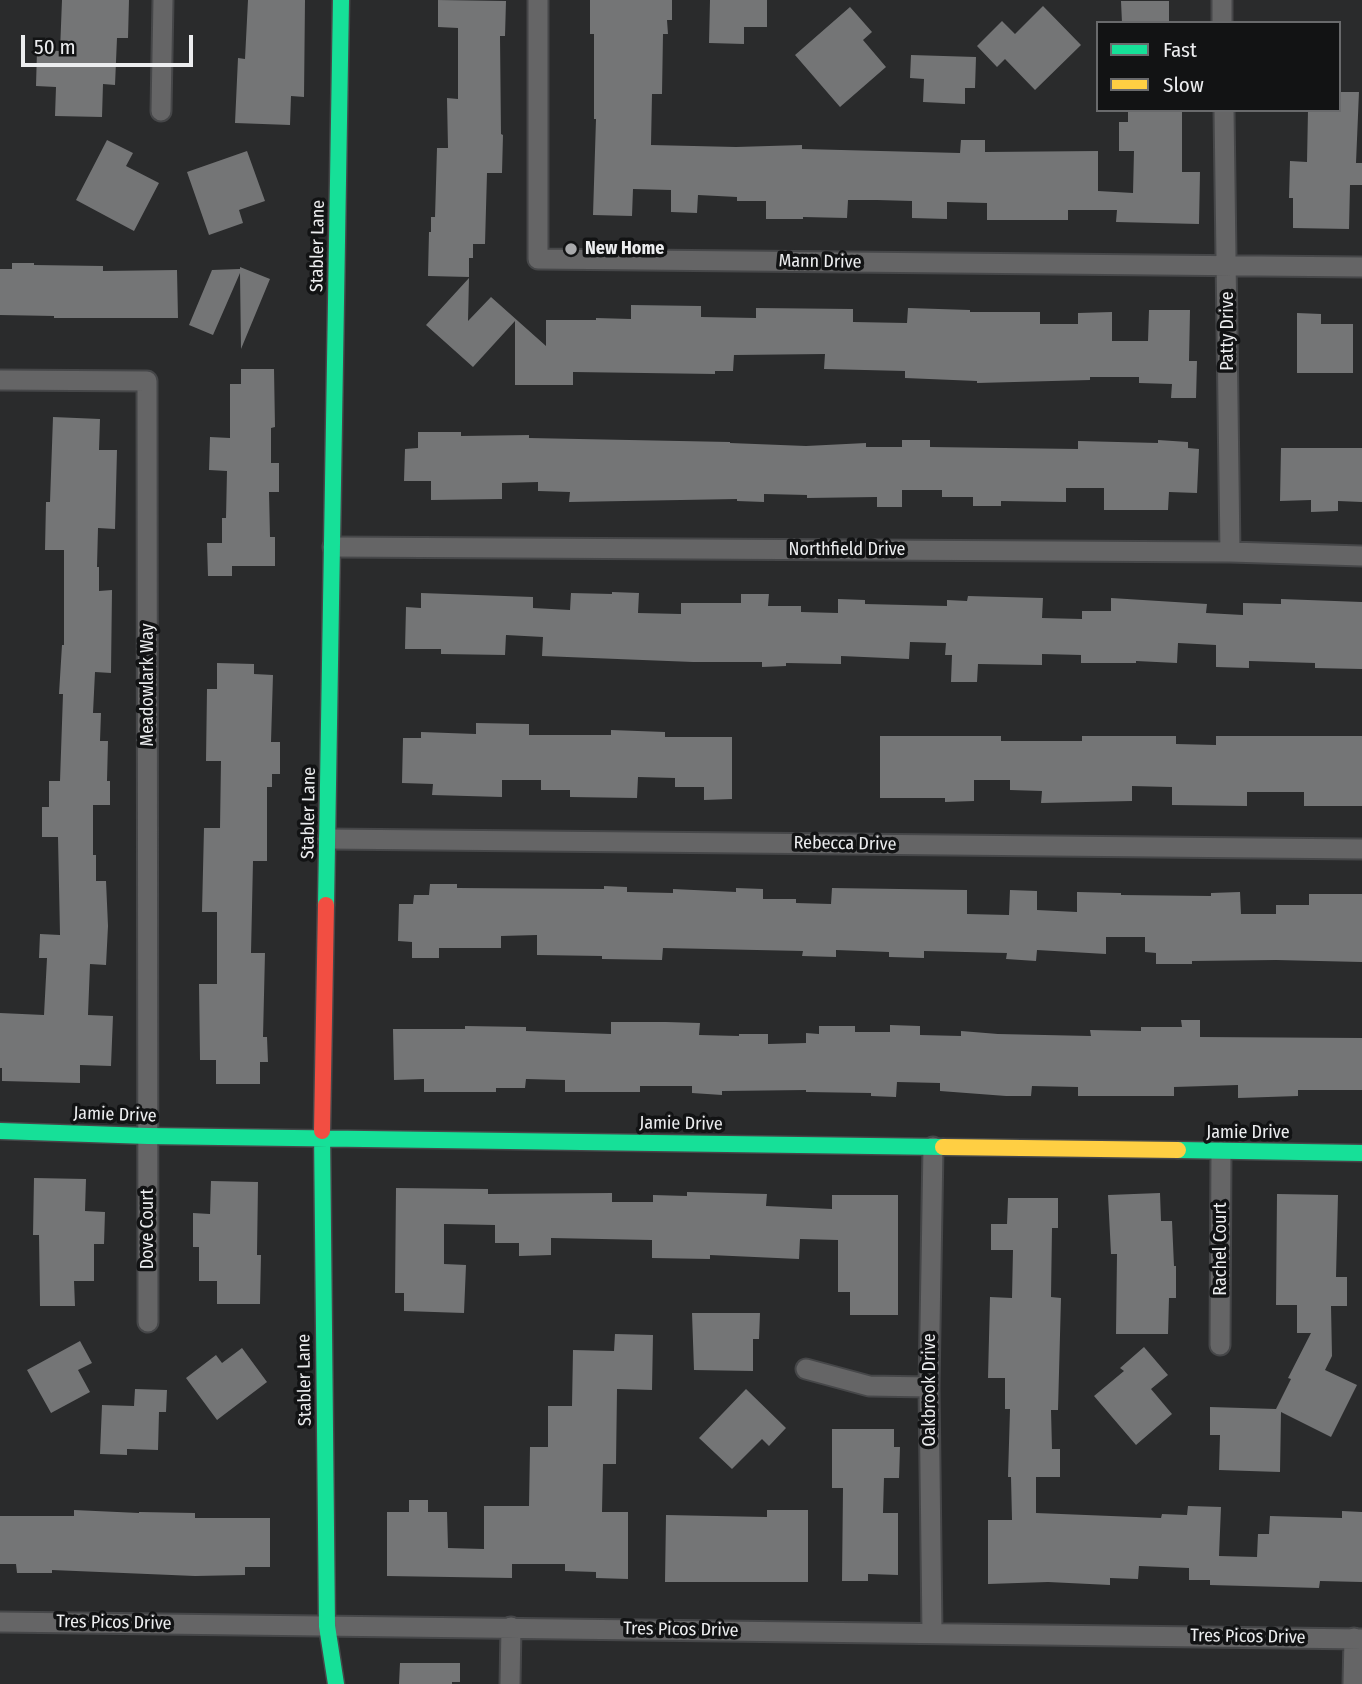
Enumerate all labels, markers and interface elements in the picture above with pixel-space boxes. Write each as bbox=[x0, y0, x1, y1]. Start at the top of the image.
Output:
scale bar bbox=[24, 21, 196, 65]
legend bbox=[1096, 21, 1341, 112]
text: 50 m bbox=[34, 34, 76, 60]
text: Fast bbox=[1163, 37, 1197, 63]
text: Slow bbox=[1163, 72, 1204, 98]
street label: Stabler Lane bbox=[306, 200, 330, 292]
place label: New Home bbox=[585, 238, 664, 260]
marker: New Home bbox=[563, 241, 579, 257]
street label: Mann Drive bbox=[778, 250, 862, 274]
street label: Patty Drive bbox=[1217, 291, 1239, 371]
street label: Northfield Drive bbox=[789, 539, 905, 561]
street label: Meadowlark Way bbox=[137, 623, 159, 747]
street label: Stabler Lane bbox=[297, 767, 321, 859]
street label: Rebecca Drive bbox=[793, 832, 897, 856]
street label: Jamie Drive bbox=[73, 1103, 157, 1127]
street label: Jamie Drive bbox=[639, 1112, 723, 1136]
street label: Jamie Drive bbox=[1206, 1122, 1290, 1144]
street label: Dove Court bbox=[137, 1189, 159, 1269]
street label: Rachel Court bbox=[1210, 1202, 1232, 1296]
street label: Oakbrook Drive bbox=[919, 1333, 941, 1447]
street label: Stabler Lane bbox=[293, 1334, 317, 1426]
street label: Tres Picos Drive bbox=[56, 1611, 172, 1635]
street label: Tres Picos Drive bbox=[623, 1618, 739, 1642]
street label: Tres Picos Drive bbox=[1190, 1625, 1306, 1649]

